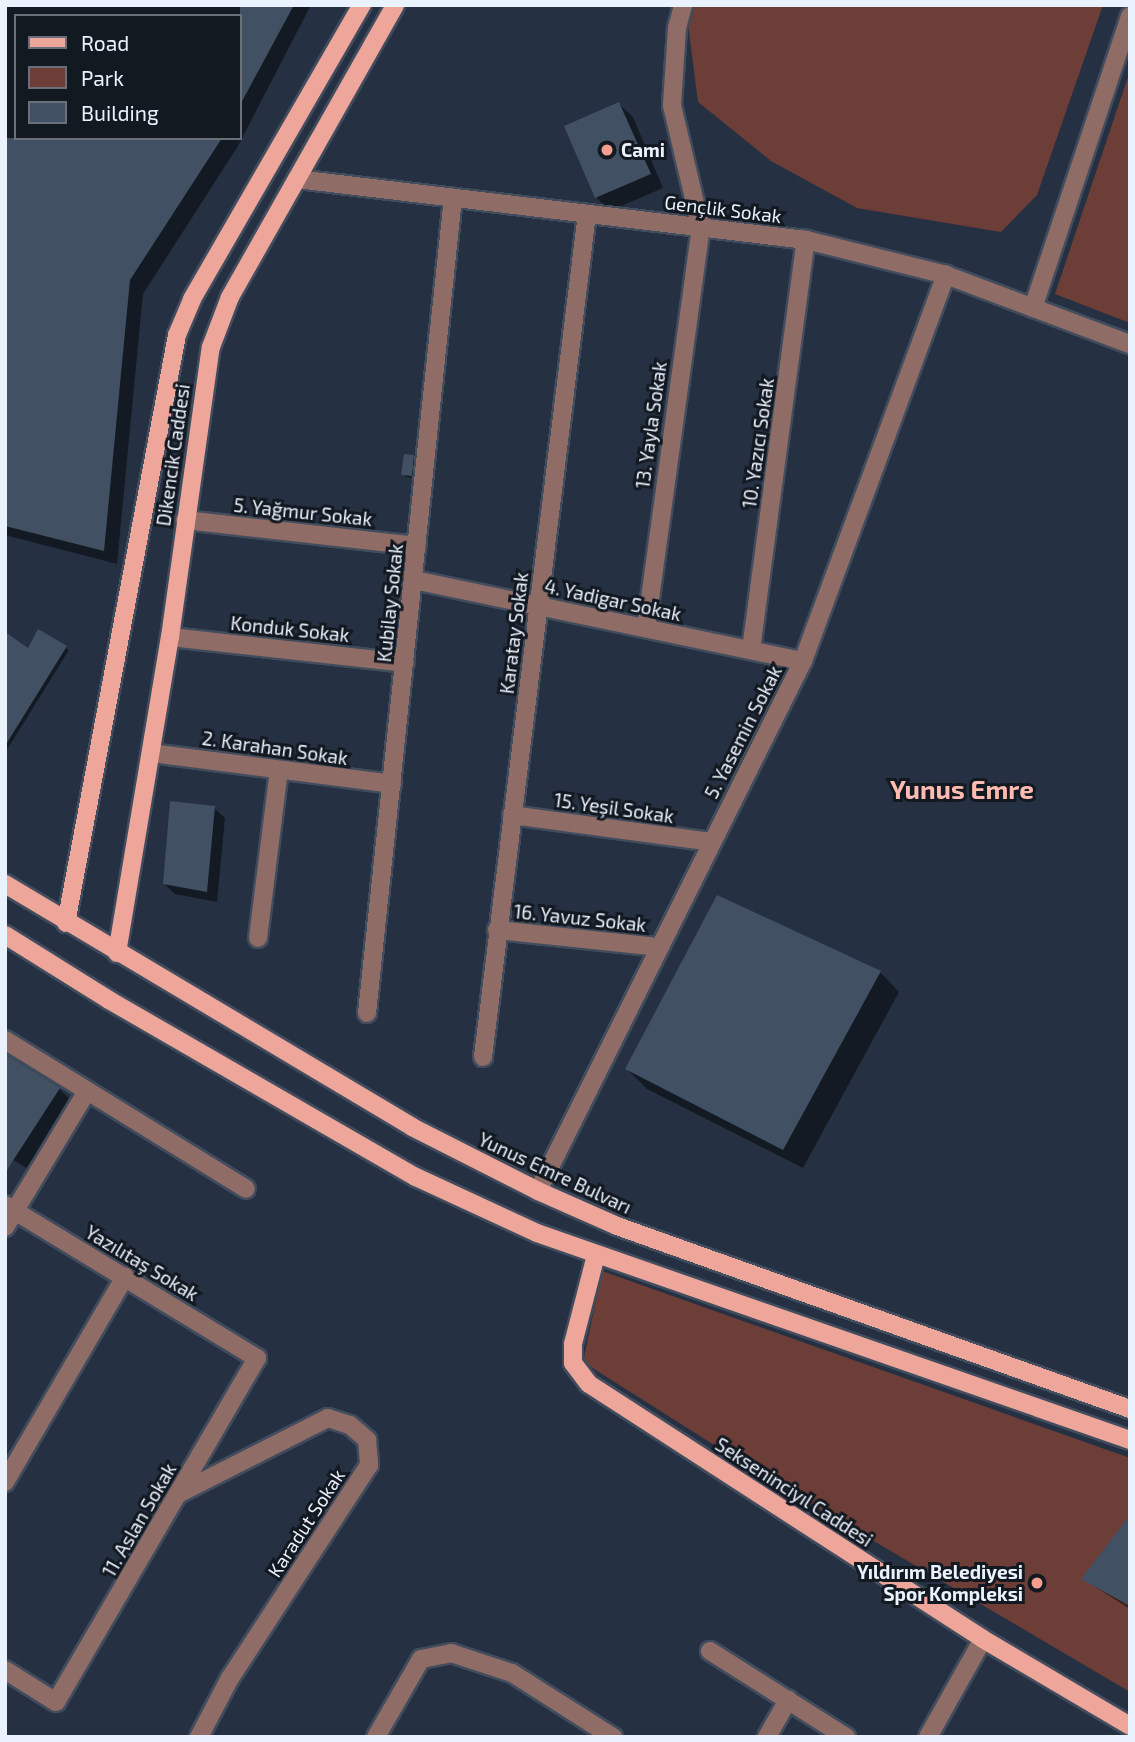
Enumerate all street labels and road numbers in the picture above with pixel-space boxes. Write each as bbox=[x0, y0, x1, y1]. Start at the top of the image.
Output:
street label: Gençlik Sokak bbox=[663, 190, 783, 228]
street label: 13. Yayla Sokak bbox=[631, 360, 671, 490]
street label: 10. Yazıcı Sokak bbox=[738, 376, 778, 510]
street label: Dikencik Caddesi bbox=[152, 382, 194, 528]
street label: 5. Yağmur Sokak bbox=[232, 493, 374, 531]
street label: Kubilay Sokak bbox=[372, 543, 408, 663]
street label: Karatay Sokak bbox=[495, 571, 533, 695]
street label: 4. Yadigar Sokak bbox=[542, 574, 684, 626]
street label: Konduk Sokak bbox=[229, 611, 351, 647]
street label: 5. Yasemin Sokak bbox=[700, 661, 786, 803]
street label: 2. Karahan Sokak bbox=[201, 726, 349, 770]
street label: 15. Yeşil Sokak bbox=[552, 788, 676, 828]
street label: 16. Yavuz Sokak bbox=[513, 900, 647, 936]
street label: Yunus Emre Bulvarı bbox=[475, 1128, 635, 1218]
street label: Yazılıtaş Sokak bbox=[81, 1220, 203, 1306]
street label: Sekseninciyıl Caddesi bbox=[711, 1432, 877, 1552]
street label: 11. Aslan Sokak bbox=[97, 1459, 181, 1581]
street label: Karadut Sokak bbox=[263, 1465, 349, 1581]

